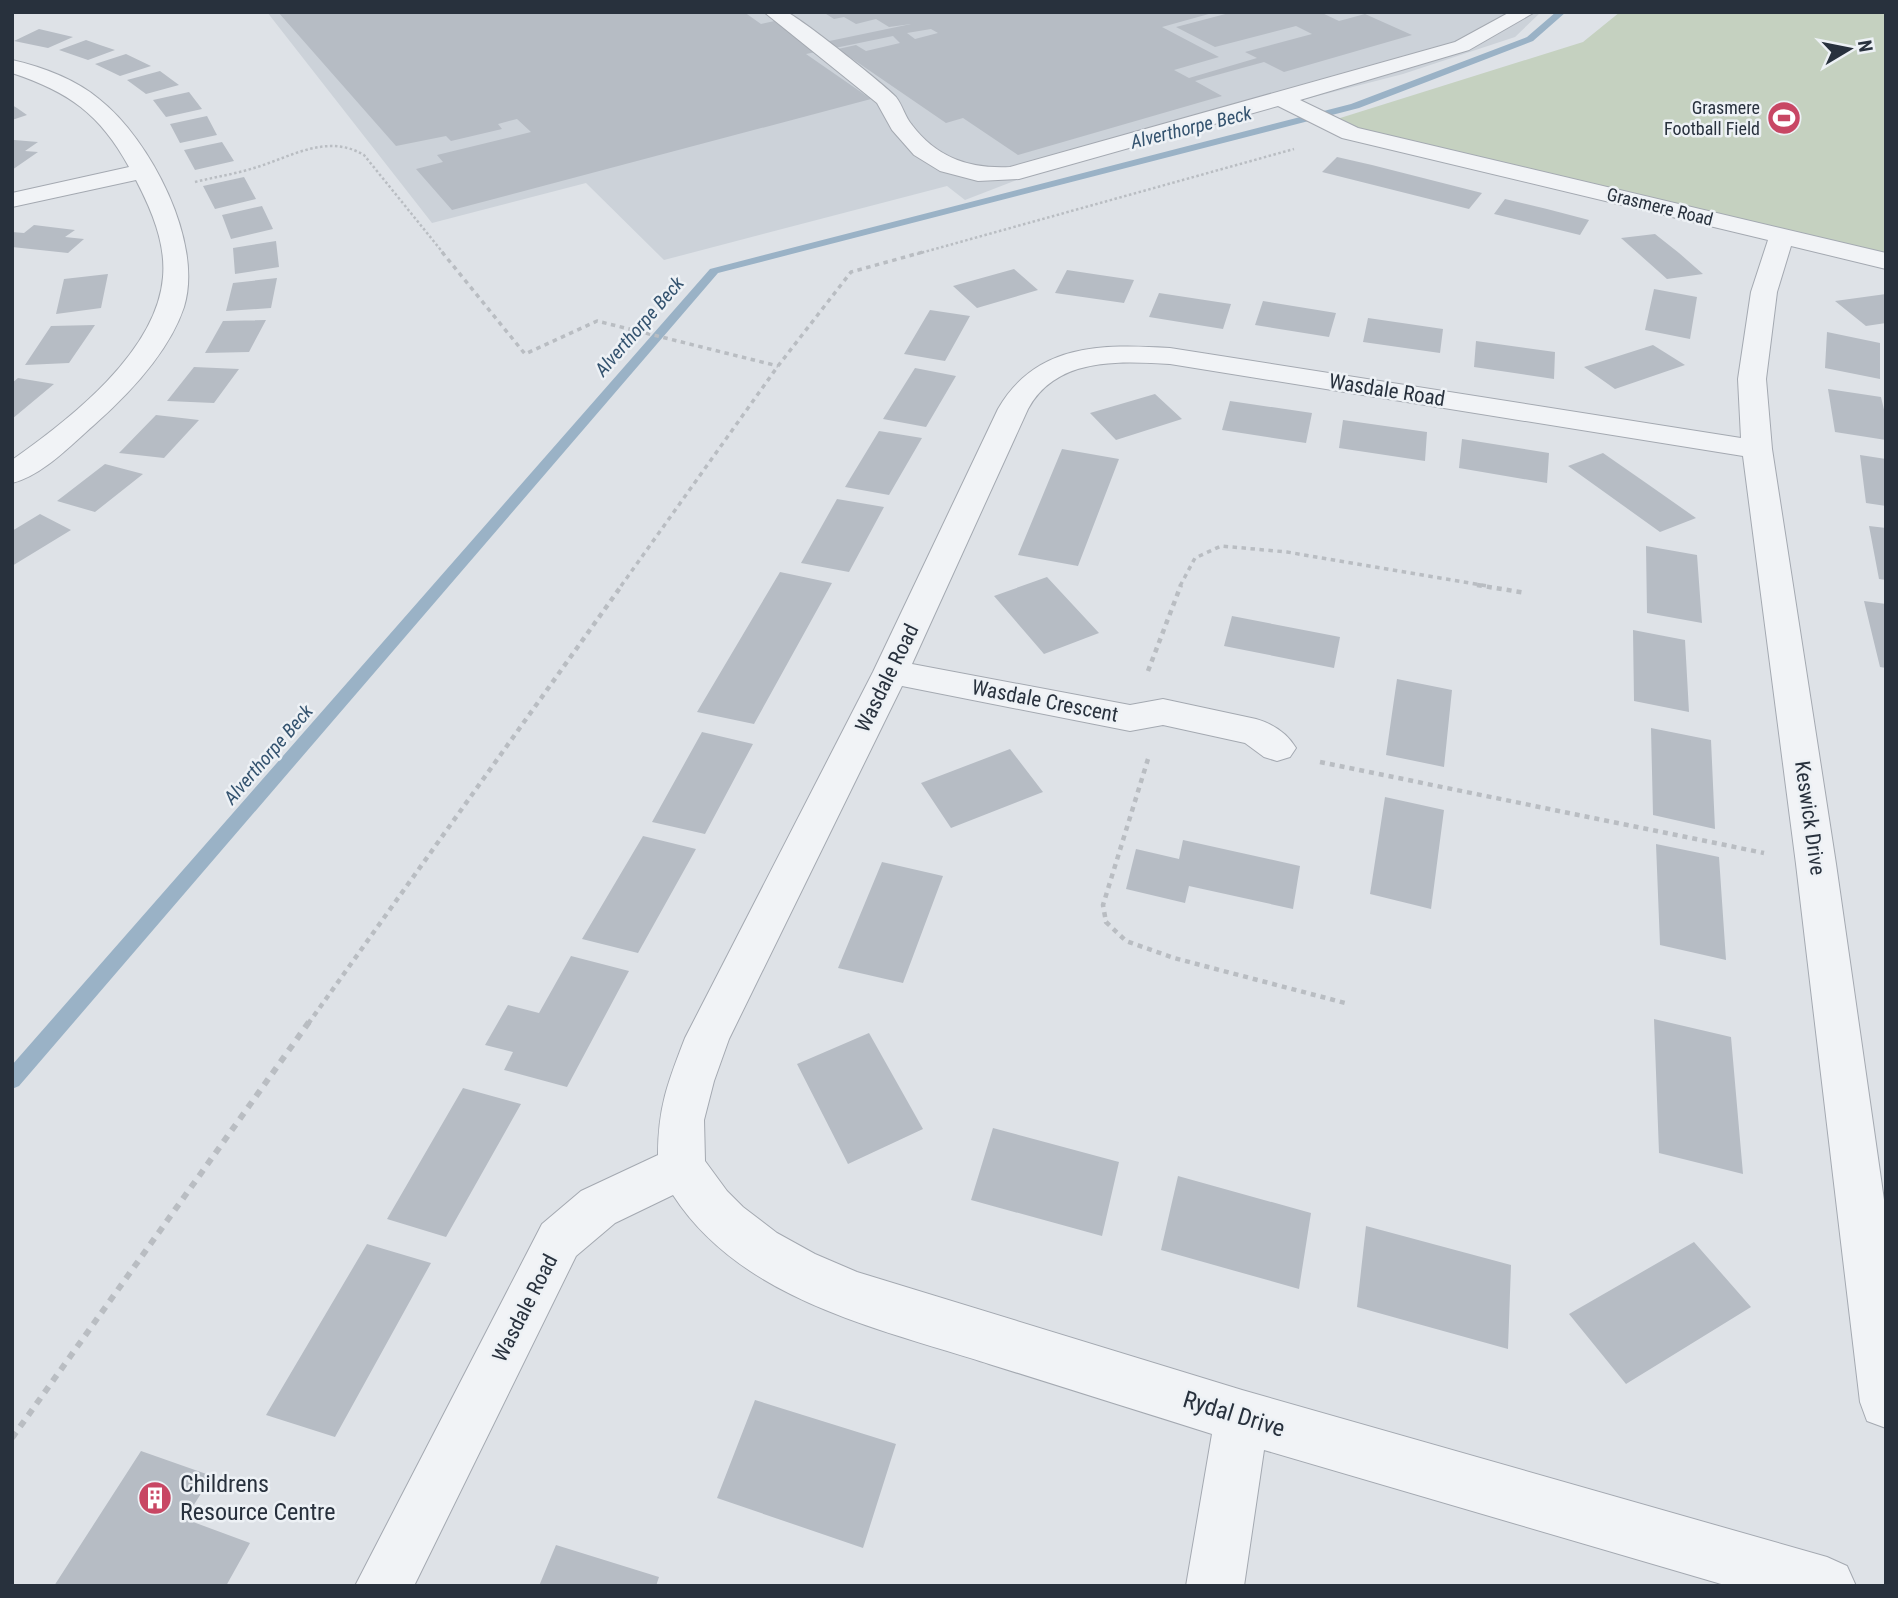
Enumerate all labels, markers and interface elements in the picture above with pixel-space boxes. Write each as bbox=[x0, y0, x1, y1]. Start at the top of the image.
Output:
north arrow bbox=[1814, 14, 1884, 84]
text: N bbox=[1853, 38, 1878, 54]
place label: Grasmere Football Field bbox=[1664, 97, 1760, 139]
sports icon: Grasmere Football Field bbox=[1765, 99, 1803, 137]
water label: Alverthorpe Beck bbox=[1127, 101, 1255, 154]
street label: Grasmere Road bbox=[1605, 183, 1715, 230]
water label: Alverthorpe Beck bbox=[589, 271, 689, 381]
street label: Wasdale Road bbox=[1327, 369, 1447, 411]
street label: Wasdale Road bbox=[850, 620, 924, 736]
street label: Wasdale Crescent bbox=[970, 675, 1120, 727]
water label: Alverthorpe Beck bbox=[218, 699, 318, 809]
street label: Keswick Drive bbox=[1790, 759, 1830, 877]
street label: Wasdale Road bbox=[488, 1250, 562, 1366]
street label: Rydal Drive bbox=[1180, 1385, 1288, 1443]
place label: Childrens Resource Centre bbox=[180, 1470, 335, 1526]
building icon: Childrens Resource Centre bbox=[136, 1479, 174, 1517]

